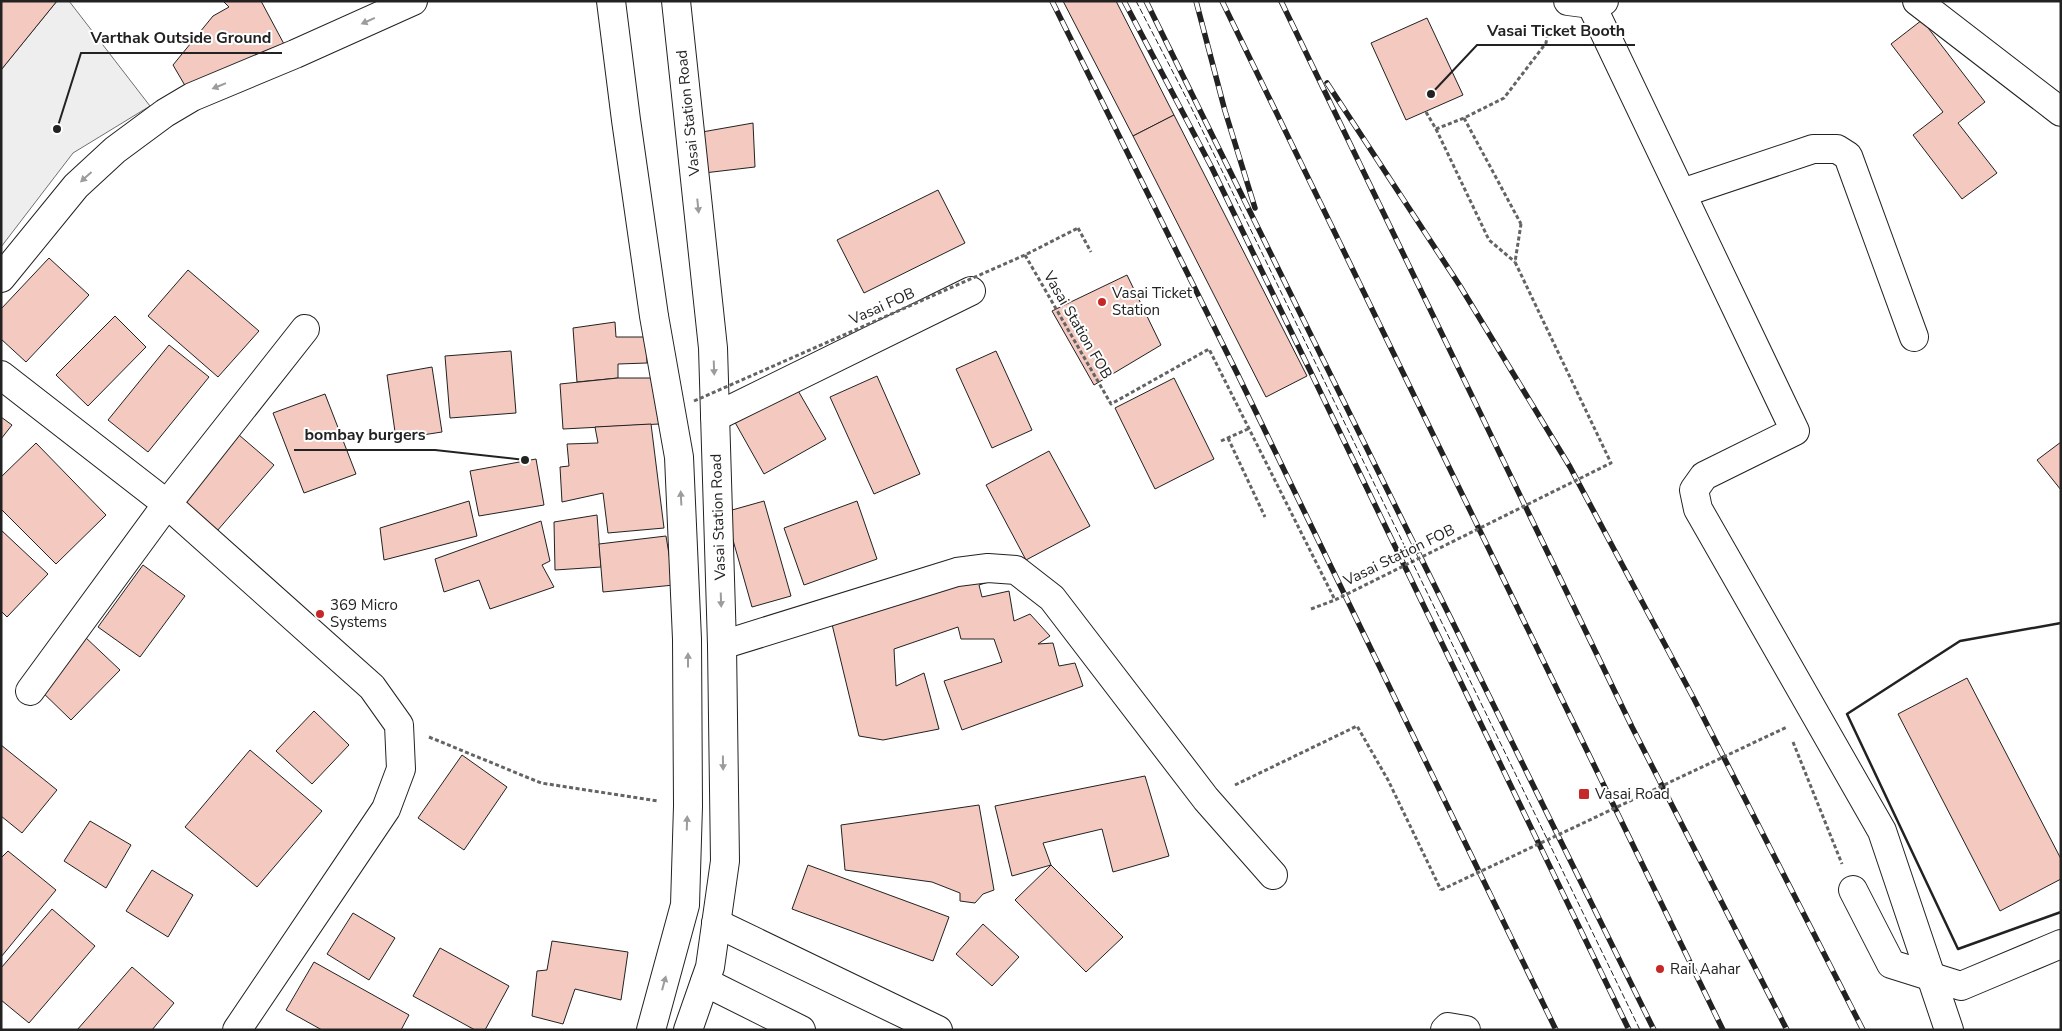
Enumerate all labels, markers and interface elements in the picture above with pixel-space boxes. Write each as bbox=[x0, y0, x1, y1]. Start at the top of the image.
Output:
callout: Vasai Ticket Booth bbox=[1477, 14, 1635, 45]
one-way arrow bbox=[361, 18, 375, 26]
text: Vasai Ticket Booth bbox=[1486, 20, 1625, 42]
callout: Varthak Outside Ground bbox=[81, 22, 282, 53]
text: Varthak Outside Ground bbox=[90, 27, 271, 49]
street label: Vasai Station Road bbox=[671, 49, 705, 178]
one-way arrow bbox=[212, 82, 226, 90]
one-way arrow bbox=[80, 171, 92, 183]
one-way arrow bbox=[694, 199, 702, 215]
street label: Vasai Station FOB bbox=[1038, 267, 1117, 383]
street label: Vasai FOB bbox=[845, 283, 918, 330]
place label: Vasai Ticket Station bbox=[1111, 283, 1193, 320]
marker: Vasai Ticket Station bbox=[1096, 296, 1108, 308]
one-way arrow bbox=[710, 360, 718, 376]
callout: bombay burgers bbox=[294, 419, 435, 450]
text: bombay burgers bbox=[304, 424, 426, 446]
street label: Vasai Station Road bbox=[706, 453, 730, 582]
one-way arrow bbox=[677, 490, 685, 506]
street label: Vasai Station FOB bbox=[1339, 519, 1458, 591]
one-way arrow bbox=[717, 593, 725, 609]
place label: 369 Micro Systems bbox=[330, 595, 398, 632]
marker: 369 Micro Systems bbox=[314, 608, 326, 620]
one-way arrow bbox=[684, 652, 692, 668]
one-way arrow bbox=[720, 755, 728, 771]
place label: Vasai Road bbox=[1594, 784, 1670, 804]
marker: Vasai Road bbox=[1577, 787, 1591, 801]
one-way arrow bbox=[684, 815, 692, 831]
place label: Rail Aahar bbox=[1670, 959, 1741, 979]
marker: Rail Aahar bbox=[1654, 963, 1666, 975]
one-way arrow bbox=[660, 975, 668, 990]

